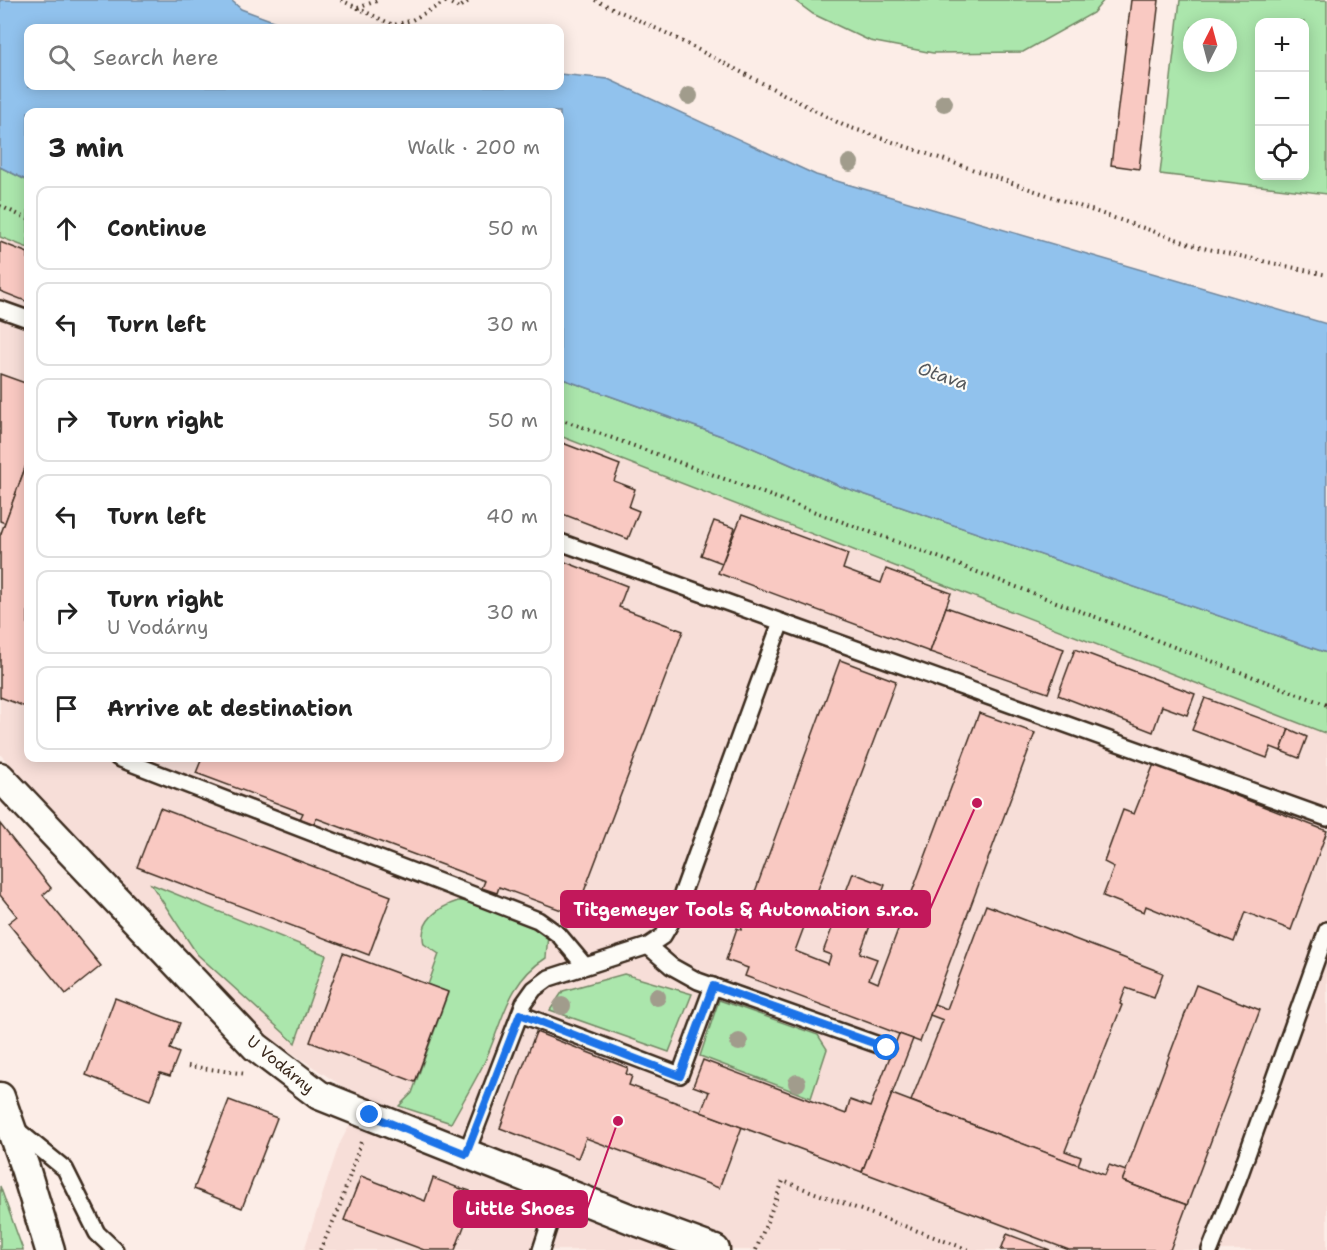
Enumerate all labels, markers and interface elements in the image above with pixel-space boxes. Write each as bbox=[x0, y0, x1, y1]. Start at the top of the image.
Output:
north arrow bbox=[1183, 18, 1237, 72]
map controls bbox=[1255, 18, 1309, 180]
button: + bbox=[1255, 18, 1309, 72]
search box bbox=[24, 24, 564, 90]
icon: search bbox=[45, 41, 78, 74]
text: Search here bbox=[93, 43, 219, 72]
button: − bbox=[1255, 72, 1309, 126]
button: locate bbox=[1255, 126, 1309, 180]
text: 3 min bbox=[48, 130, 124, 165]
text: Walk · 200 m bbox=[407, 134, 540, 160]
icon: ahead bbox=[50, 212, 83, 245]
text: Continue bbox=[107, 214, 207, 243]
text: 50 m bbox=[488, 215, 538, 241]
icon: left bbox=[50, 308, 83, 341]
text: Turn left bbox=[107, 310, 206, 339]
text: 30 m bbox=[486, 311, 538, 337]
water label: Otava bbox=[915, 356, 971, 396]
icon: right bbox=[50, 404, 83, 437]
text: Turn right bbox=[107, 406, 224, 435]
text: 50 m bbox=[488, 407, 538, 433]
icon: left bbox=[50, 500, 83, 533]
text: Turn left bbox=[107, 502, 206, 531]
text: 40 m bbox=[486, 503, 538, 529]
text: Turn right bbox=[107, 585, 224, 614]
icon: right bbox=[50, 596, 83, 629]
text: 30 m bbox=[486, 599, 538, 625]
text: U Vodárny bbox=[107, 614, 208, 640]
icon: arrive bbox=[50, 692, 83, 725]
text: Arrive at destination bbox=[107, 694, 353, 723]
callout: Titgemeyer Tools & Automation s.r.o. bbox=[561, 891, 930, 927]
text: Titgemeyer Tools & Automation s.r.o. bbox=[573, 898, 919, 922]
street label: U Vodárny bbox=[243, 1031, 319, 1098]
route start bbox=[873, 1034, 899, 1060]
route end bbox=[356, 1101, 382, 1127]
callout: Little Shoes bbox=[454, 1191, 587, 1227]
text: Little Shoes bbox=[465, 1197, 575, 1221]

